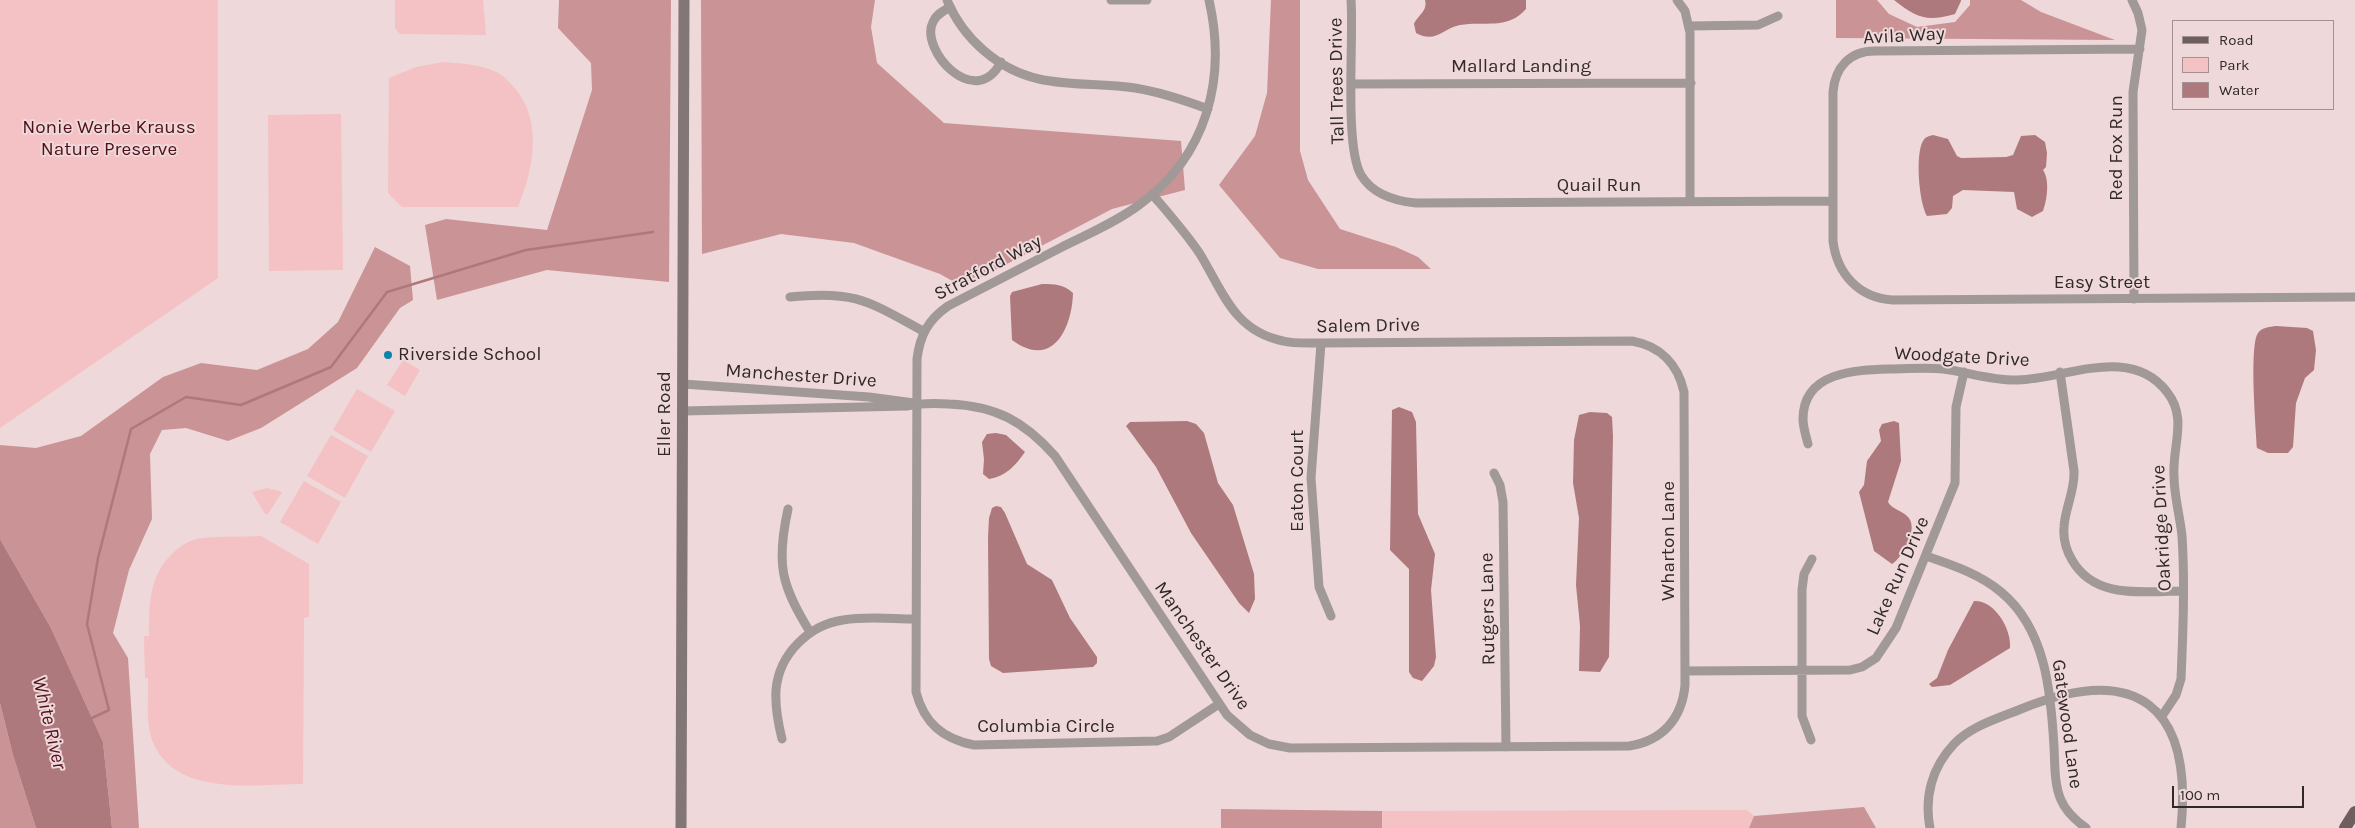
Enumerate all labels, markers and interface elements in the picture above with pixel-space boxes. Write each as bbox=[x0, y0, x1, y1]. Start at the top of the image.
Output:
street label: Tall Trees Drive bbox=[1324, 17, 1350, 145]
legend bbox=[2172, 20, 2335, 110]
street label: Avila Way bbox=[1863, 22, 1945, 50]
text: Road bbox=[2219, 31, 2254, 49]
street label: Mallard Landing bbox=[1451, 56, 1591, 78]
text: Park bbox=[2219, 56, 2249, 74]
text: Water bbox=[2219, 81, 2259, 99]
street label: Red Fox Run bbox=[2106, 95, 2128, 201]
park label: Nonie Werbe Krauss Nature Preserve bbox=[22, 117, 196, 161]
street label: Quail Run bbox=[1557, 175, 1641, 197]
street label: Stratford Way bbox=[930, 230, 1046, 306]
street label: Easy Street bbox=[2054, 272, 2150, 294]
street label: Salem Drive bbox=[1316, 314, 1420, 338]
street label: Woodgate Drive bbox=[1894, 342, 2030, 372]
place label: Riverside School bbox=[398, 344, 541, 366]
marker: Riverside School bbox=[382, 349, 394, 361]
street label: Manchester Drive bbox=[725, 359, 877, 393]
street label: Eller Road bbox=[654, 371, 676, 457]
street label: Eaton Court bbox=[1287, 430, 1309, 532]
street label: Oakridge Drive bbox=[2147, 464, 2177, 592]
street label: Wharton Lane bbox=[1658, 481, 1680, 601]
street label: Lake Run Drive bbox=[1862, 513, 1934, 639]
street label: Rutgers Lane bbox=[1476, 552, 1500, 666]
street label: Manchester Drive bbox=[1149, 577, 1255, 715]
street label: Gatewood Lane bbox=[2047, 658, 2087, 790]
water label: White River bbox=[27, 674, 71, 772]
street label: Columbia Circle bbox=[977, 716, 1115, 738]
scale bar bbox=[2175, 776, 2308, 808]
text: 100 m bbox=[2180, 786, 2220, 804]

